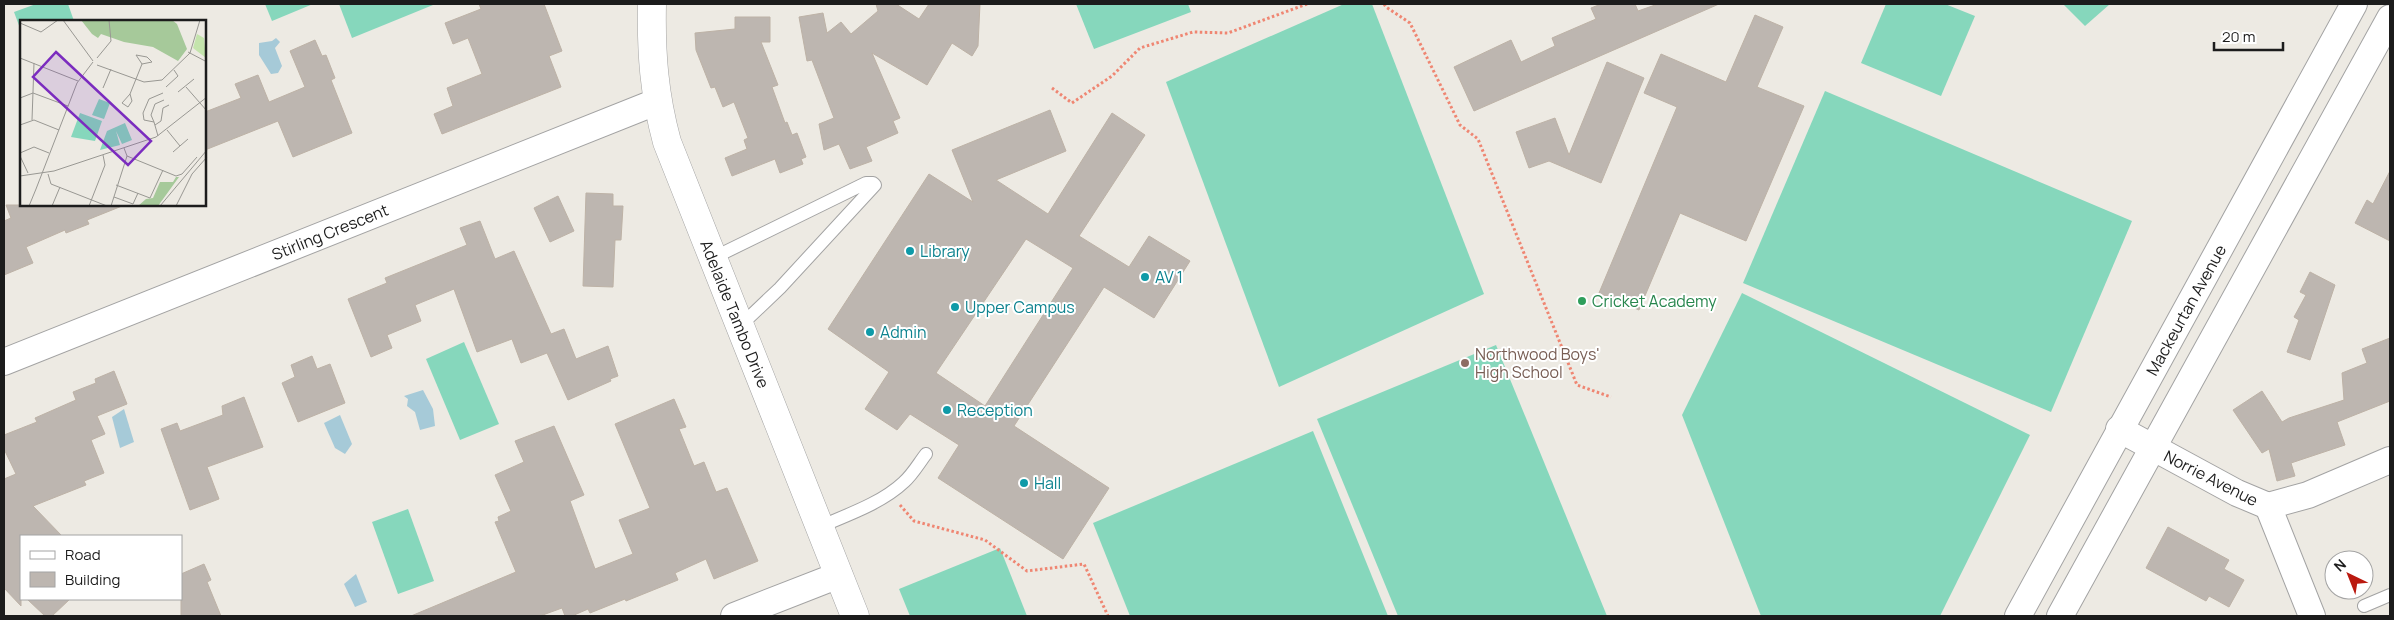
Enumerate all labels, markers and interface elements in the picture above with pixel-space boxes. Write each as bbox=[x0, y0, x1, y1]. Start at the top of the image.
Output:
inset map bbox=[20, 20, 206, 206]
scale bar bbox=[2214, 20, 2283, 52]
text: 20 m bbox=[2222, 26, 2255, 47]
street label: Stirling Crescent bbox=[268, 199, 392, 265]
street label: Adelaide Tambo Drive bbox=[695, 237, 775, 391]
place label: Library bbox=[920, 240, 970, 262]
street label: Mackeurtan Avenue bbox=[2141, 241, 2231, 379]
marker: Library bbox=[904, 245, 916, 257]
place label: AV 1 bbox=[1155, 266, 1183, 288]
marker: AV 1 bbox=[1139, 271, 1151, 283]
place label: Cricket Academy bbox=[1592, 290, 1717, 312]
marker: Cricket Academy bbox=[1576, 295, 1588, 307]
place label: Upper Campus bbox=[965, 296, 1075, 318]
marker: Upper Campus bbox=[949, 301, 961, 313]
place label: Admin bbox=[880, 321, 926, 343]
marker: Admin bbox=[864, 326, 876, 338]
place label: Northwood Boys' High School bbox=[1475, 343, 1600, 383]
marker: Northwood Boys' High School bbox=[1459, 357, 1471, 369]
place label: Reception bbox=[957, 399, 1033, 421]
marker: Reception bbox=[941, 404, 953, 416]
street label: Norrie Avenue bbox=[2160, 445, 2262, 511]
place label: Hall bbox=[1034, 472, 1061, 494]
marker: Hall bbox=[1018, 477, 1030, 489]
legend bbox=[20, 535, 182, 600]
text: Road bbox=[65, 544, 101, 565]
north arrow bbox=[2324, 550, 2374, 600]
text: N bbox=[2330, 555, 2350, 576]
text: Building bbox=[65, 569, 120, 590]

